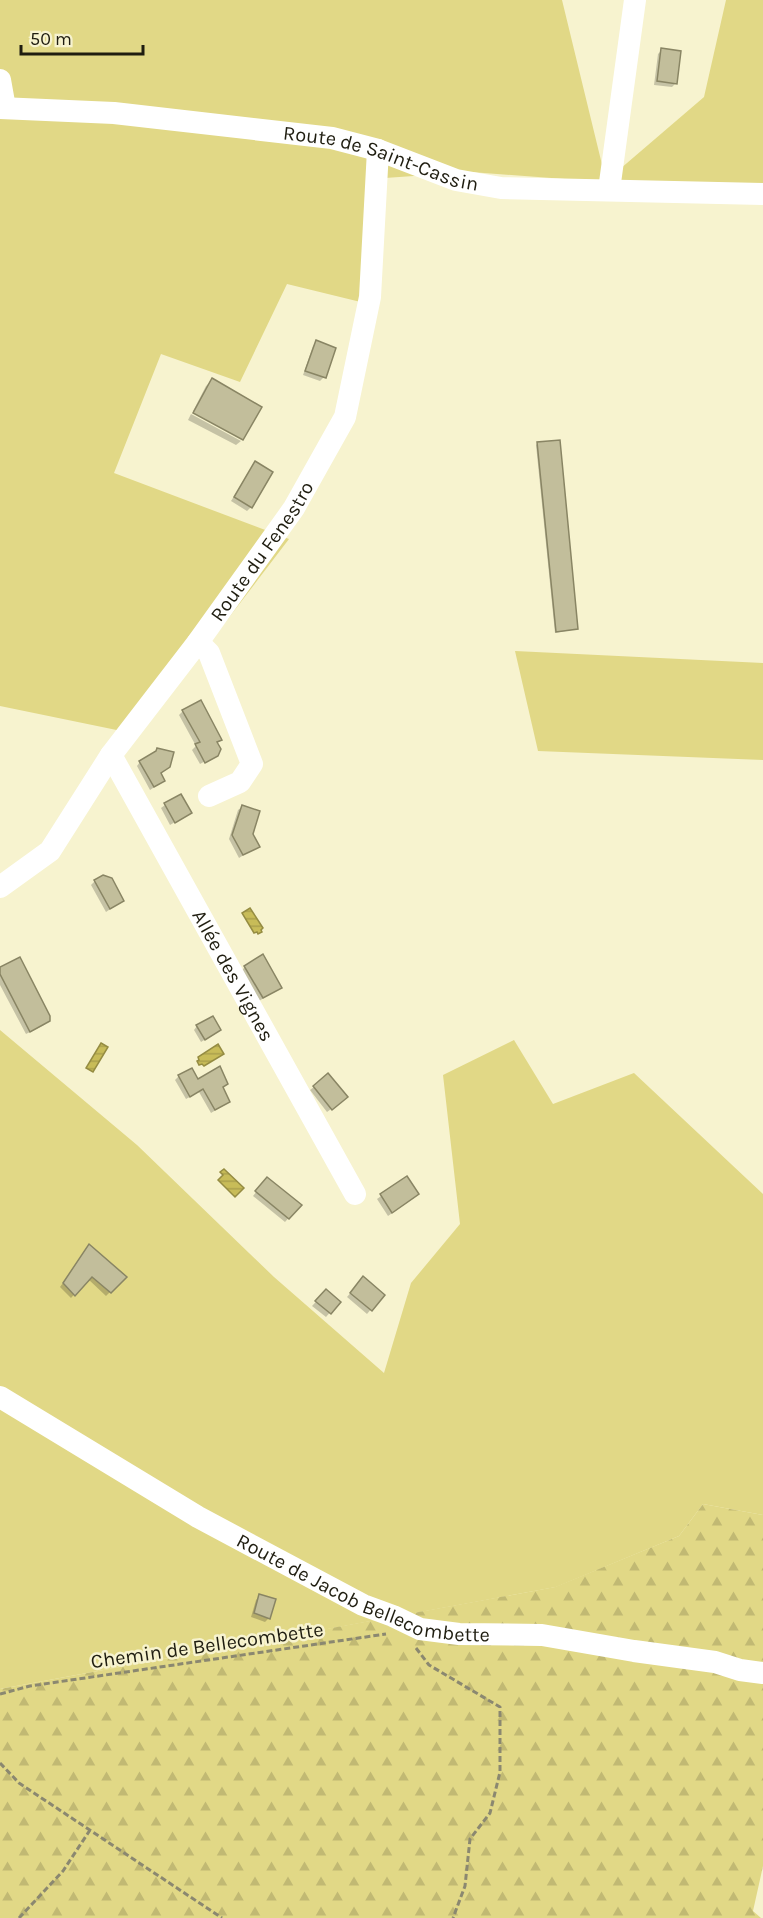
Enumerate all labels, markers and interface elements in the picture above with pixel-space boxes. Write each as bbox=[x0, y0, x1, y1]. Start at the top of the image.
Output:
scale bar bbox=[21, 18, 142, 56]
text: 50 m bbox=[30, 28, 72, 50]
street label: Route de Saint-Cassin bbox=[282, 121, 480, 196]
street label: Route du Fenestro bbox=[206, 477, 319, 626]
street label: Allée des Vignes bbox=[187, 906, 279, 1045]
street label: Route de Jacob Bellecombette bbox=[233, 1529, 490, 1646]
street label: Chemin de Bellecombette bbox=[89, 1618, 325, 1673]

